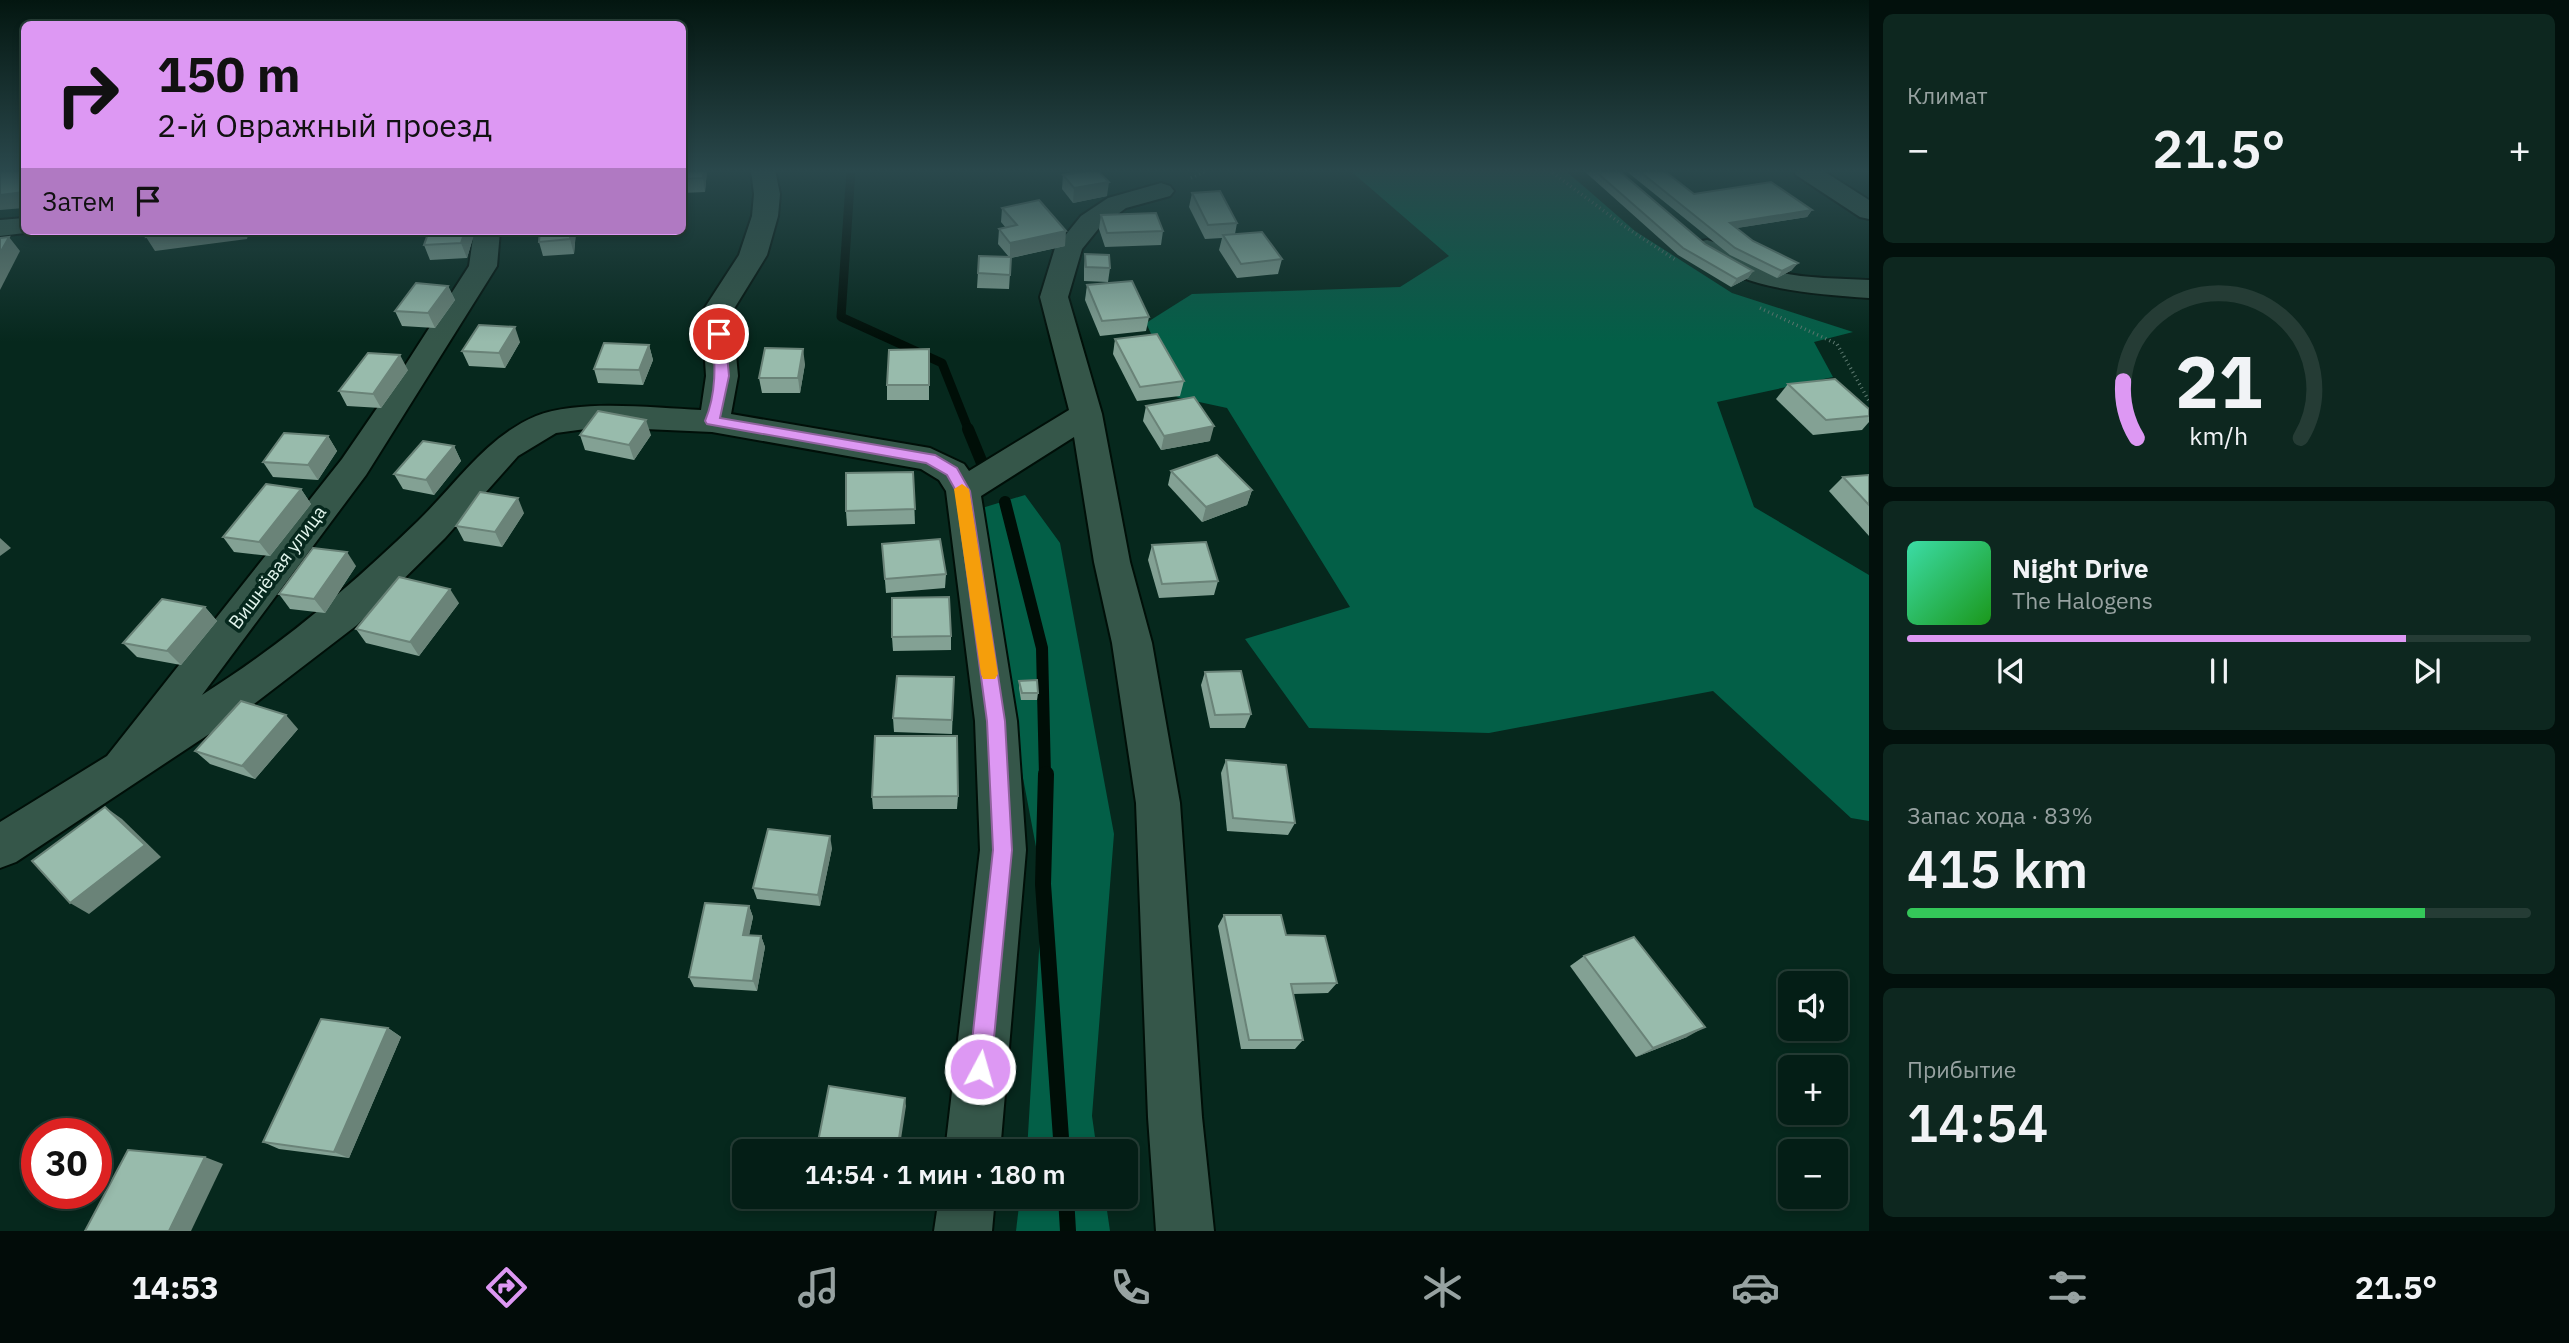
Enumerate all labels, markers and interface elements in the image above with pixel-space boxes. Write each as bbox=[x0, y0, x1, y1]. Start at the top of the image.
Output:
text: 150 m bbox=[157, 42, 301, 105]
icon: right bbox=[42, 49, 133, 140]
text: Климат bbox=[1907, 80, 1988, 110]
text: 2-й Овражный проезд bbox=[157, 104, 492, 146]
text: 21.5° bbox=[2152, 115, 2286, 182]
text: − bbox=[1907, 124, 1930, 173]
text: + bbox=[2508, 124, 2531, 173]
icon: arrive bbox=[129, 182, 167, 220]
text: Затем bbox=[42, 184, 115, 218]
pin bbox=[689, 304, 749, 364]
icon: arrive bbox=[700, 315, 738, 353]
text: 21 bbox=[2175, 334, 2263, 429]
text: km/h bbox=[2190, 419, 2248, 452]
street label: Вишнёвая улица bbox=[223, 501, 331, 633]
text: Night Drive bbox=[2012, 551, 2149, 585]
text: The Halogens bbox=[2012, 585, 2153, 615]
icon: previous bbox=[1992, 652, 2030, 690]
icon: pause bbox=[2200, 652, 2238, 690]
icon: next bbox=[2408, 652, 2446, 690]
text: Запас хода · 83% bbox=[1907, 800, 2093, 830]
text: 415 km bbox=[1907, 835, 2088, 902]
map controls bbox=[1778, 971, 1848, 1209]
button: sound bbox=[1778, 971, 1848, 1041]
position arrow bbox=[943, 1032, 1017, 1106]
text: Прибытие bbox=[1907, 1054, 2016, 1084]
button: + bbox=[1778, 1055, 1848, 1125]
text: 14:54 bbox=[1907, 1089, 2048, 1156]
speed limit sign: 30 bbox=[21, 1118, 112, 1209]
button: − bbox=[1778, 1139, 1848, 1209]
text: 14:54 · 1 мин · 180 m bbox=[804, 1157, 1066, 1191]
icon: directions bbox=[482, 1263, 531, 1312]
icon: music bbox=[794, 1263, 843, 1312]
icon: phone bbox=[1106, 1263, 1155, 1312]
icon: climate bbox=[1418, 1263, 1467, 1312]
icon: car bbox=[1731, 1263, 1780, 1312]
icon: filters bbox=[2043, 1263, 2092, 1312]
text: 14:53 bbox=[132, 1266, 219, 1308]
text: 21.5° bbox=[2355, 1266, 2437, 1308]

